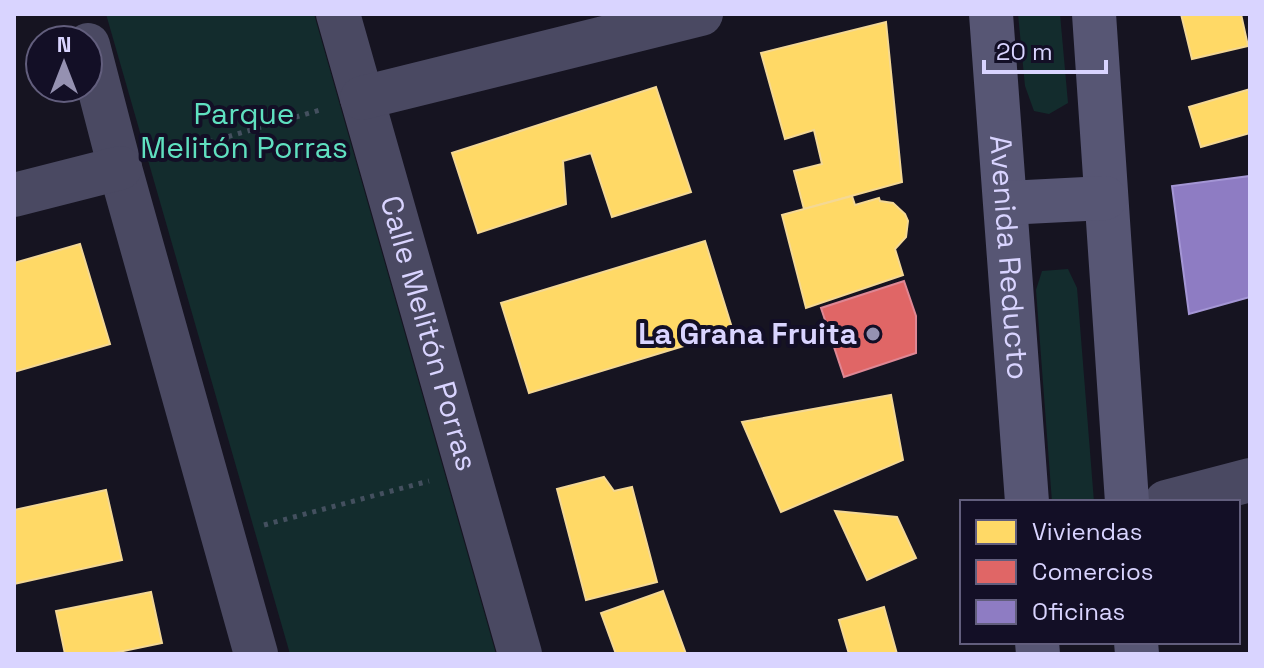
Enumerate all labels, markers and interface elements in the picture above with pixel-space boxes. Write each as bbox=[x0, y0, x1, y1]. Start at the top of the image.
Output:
north arrow bbox=[24, 24, 104, 104]
scale bar bbox=[984, 24, 1106, 74]
text: N bbox=[57, 30, 71, 58]
text: 20 m bbox=[996, 36, 1053, 67]
park label: Parque Melitón Porras bbox=[140, 94, 348, 167]
street label: Avenida Reducto bbox=[981, 134, 1038, 381]
street label: Calle Melitón Porras bbox=[372, 191, 487, 475]
place label: La Grana Fruita bbox=[638, 314, 857, 353]
marker: La Grana Fruita bbox=[864, 325, 882, 343]
legend bbox=[960, 500, 1240, 644]
text: Viviendas bbox=[1032, 516, 1142, 547]
text: Comercios bbox=[1032, 556, 1153, 587]
text: Oficinas bbox=[1032, 596, 1125, 627]

